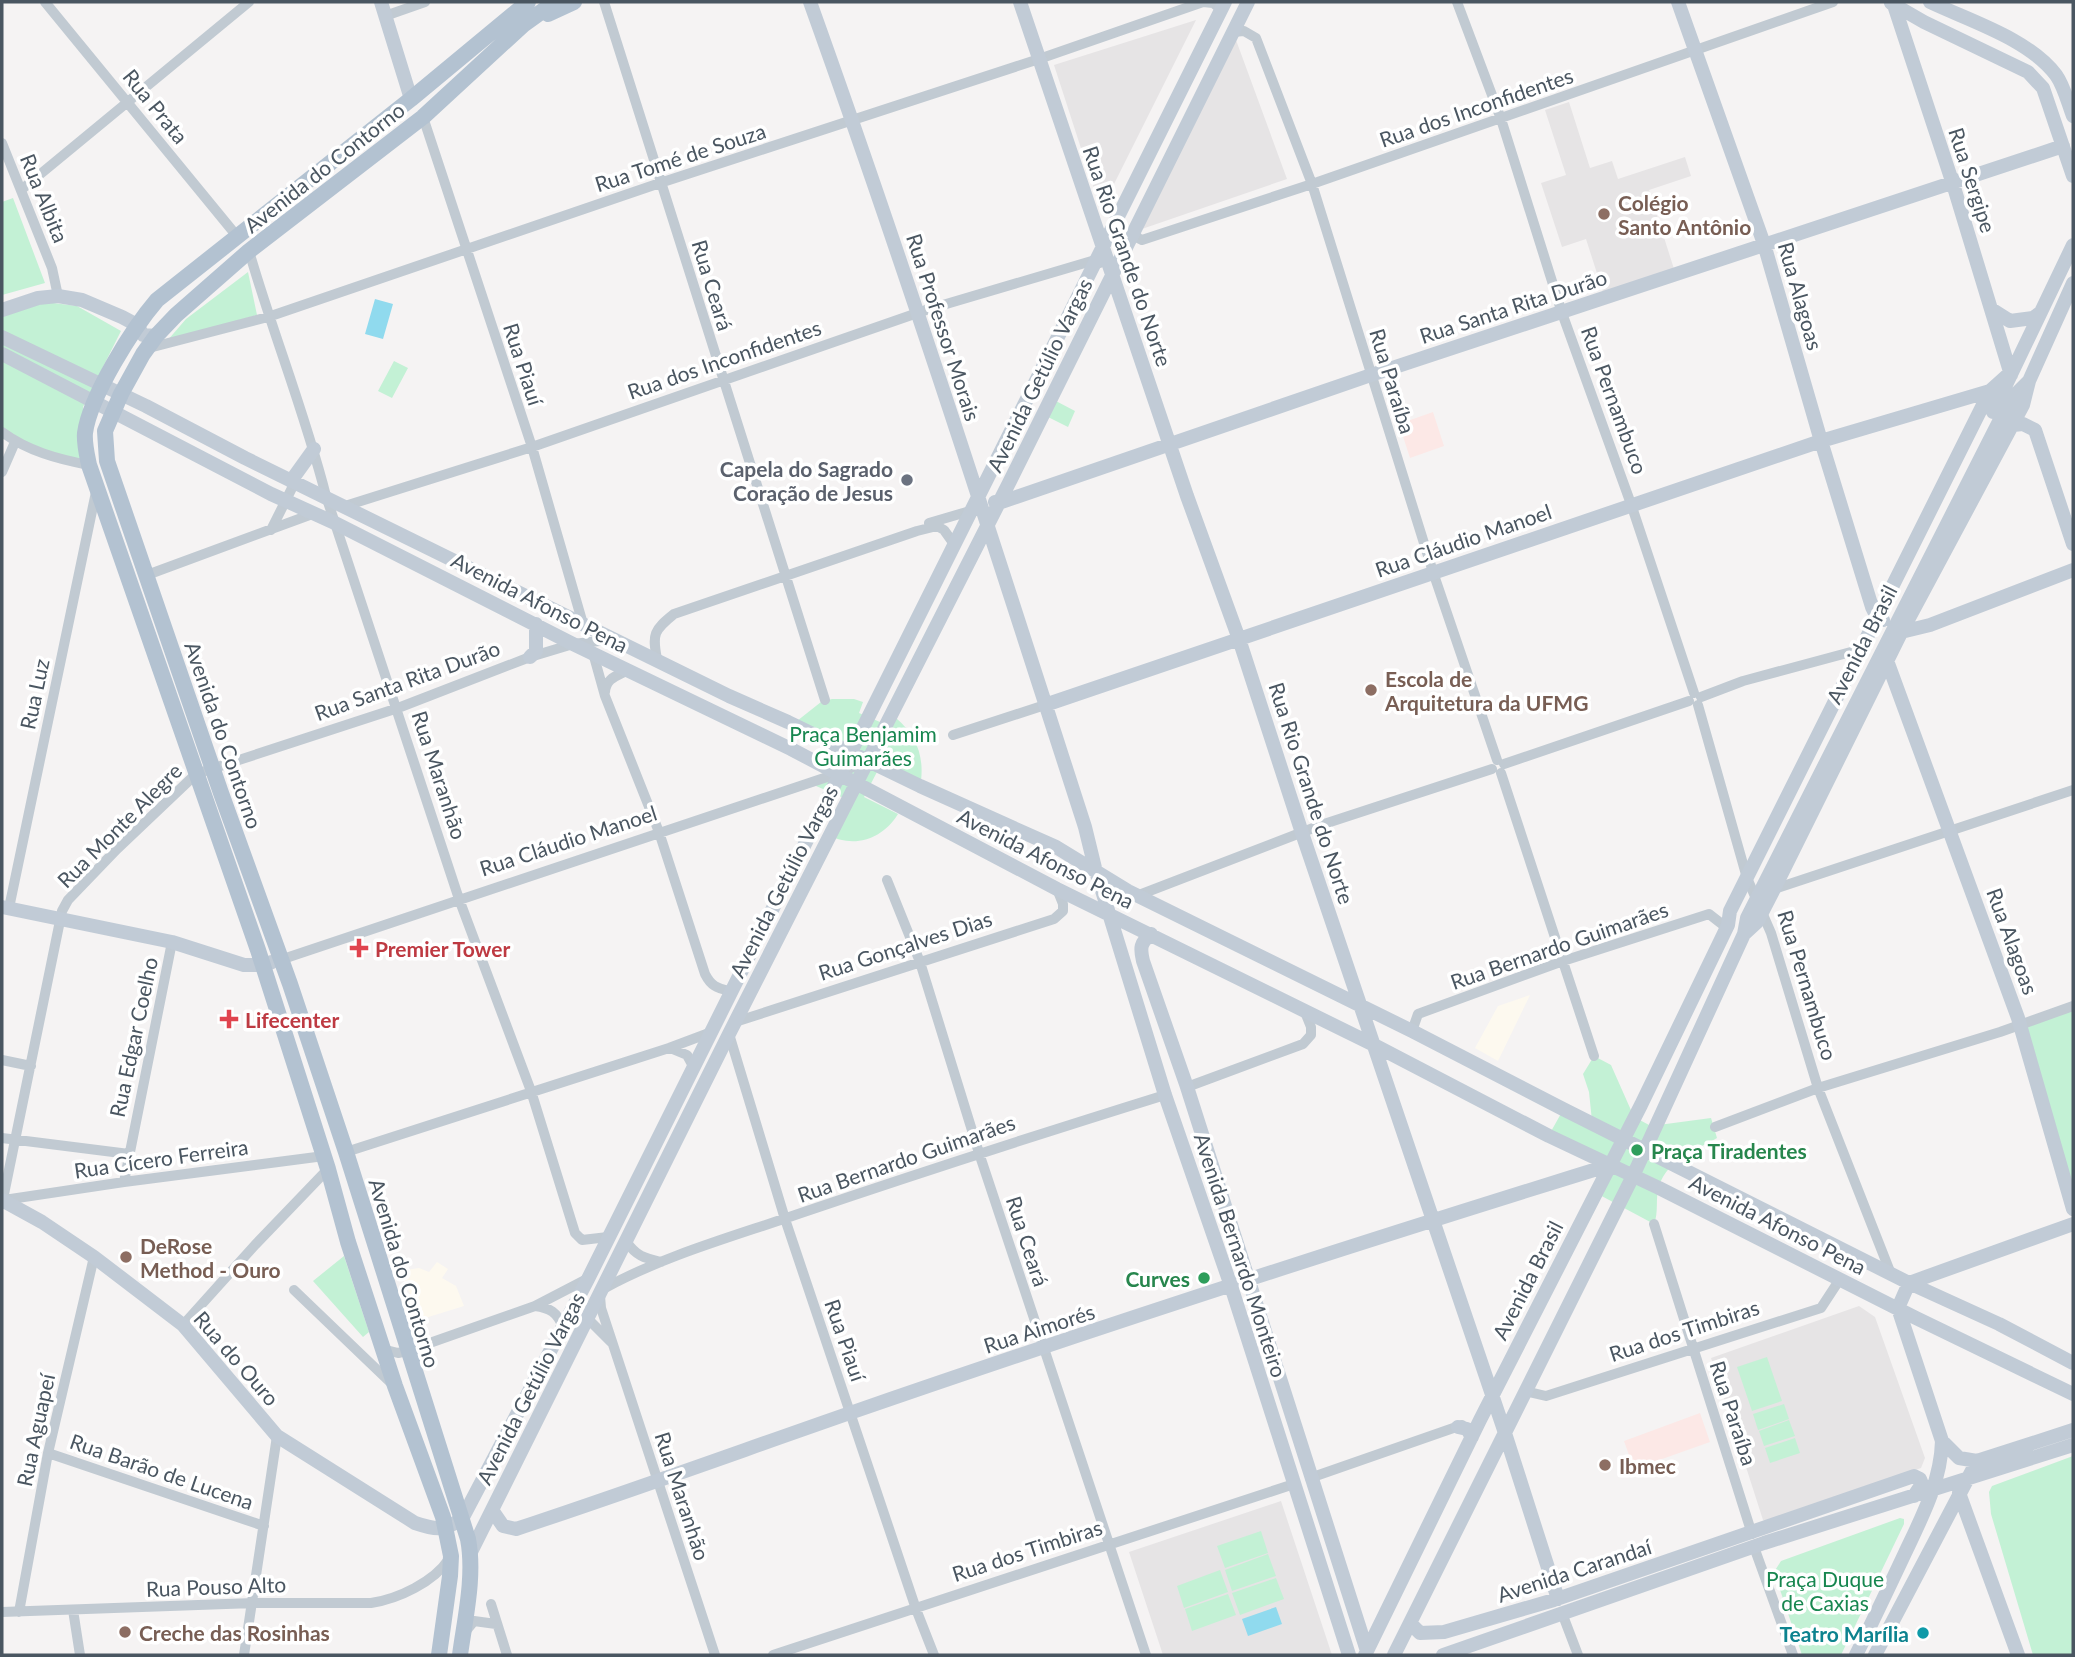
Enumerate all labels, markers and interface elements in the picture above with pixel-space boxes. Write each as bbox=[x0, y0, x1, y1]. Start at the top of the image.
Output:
street label: Rua dos Inconfidentes bbox=[1376, 62, 1576, 152]
street label: Rua Prata bbox=[118, 64, 194, 148]
street label: Avenida do Contorno bbox=[239, 97, 409, 237]
street label: Rua Tomé de Souza bbox=[591, 118, 769, 196]
street label: Rua Sergipe bbox=[1944, 124, 2002, 236]
street label: Rua Rio Grande do Norte bbox=[1078, 142, 1178, 370]
street label: Rua Albita bbox=[16, 150, 74, 246]
place label: Colégio Santo Antônio bbox=[1618, 190, 1751, 239]
marker: Colégio Santo Antônio bbox=[1596, 206, 1612, 222]
street label: Rua Professor Morais bbox=[902, 230, 986, 424]
street label: Rua Ceará bbox=[687, 237, 739, 333]
street label: Rua Alagoas bbox=[1774, 239, 1828, 353]
street label: Rua Santa Rita Durão bbox=[1416, 264, 1610, 348]
street label: Avenida Getúlio Vargas bbox=[981, 274, 1097, 476]
street label: Rua dos Inconfidentes bbox=[624, 314, 824, 404]
street label: Rua Piauí bbox=[499, 320, 549, 409]
street label: Rua Pernambuco bbox=[1577, 323, 1653, 477]
street label: Rua Paraíba bbox=[1365, 325, 1421, 437]
place label: Capela do Sagrado Coração de Jesus bbox=[720, 456, 893, 505]
marker: Capela do Sagrado Coração de Jesus bbox=[899, 472, 915, 488]
street label: Rua Cláudio Manoel bbox=[1372, 498, 1554, 582]
street label: Avenida Afonso Pena bbox=[448, 547, 632, 657]
street label: Avenida Brasil bbox=[1820, 581, 1902, 707]
street label: Rua Santa Rita Durão bbox=[311, 635, 503, 725]
street label: Avenida do Contorno bbox=[180, 638, 268, 832]
street label: Rua Luz bbox=[14, 656, 54, 732]
place label: Escola de Arquitetura da UFMG bbox=[1384, 666, 1588, 715]
street label: Rua Rio Grande do Norte bbox=[1264, 679, 1360, 907]
marker: Escola de Arquitetura da UFMG bbox=[1363, 682, 1379, 698]
street label: Rua Maranhão bbox=[407, 708, 473, 842]
park label: Praça Benjamim Guimarães bbox=[789, 721, 937, 770]
street label: Rua Monte Alegre bbox=[52, 758, 186, 892]
street label: Avenida Getúlio Vargas bbox=[724, 781, 842, 981]
street label: Rua Cláudio Manoel bbox=[476, 800, 660, 880]
street label: Avenida Afonso Pena bbox=[954, 803, 1138, 913]
street label: Rua Alagoas bbox=[1982, 884, 2044, 998]
street label: Rua Bernardo Guimarães bbox=[1447, 896, 1671, 994]
street label: Rua Gonçalves Dias bbox=[815, 905, 995, 985]
street label: Rua Pernambuco bbox=[1773, 907, 1843, 1063]
place label: Premier Tower bbox=[375, 936, 510, 961]
marker: Premier Tower bbox=[349, 938, 369, 958]
street label: Rua Edgar Coelho bbox=[104, 955, 162, 1119]
place label: Lifecenter bbox=[245, 1007, 339, 1032]
marker: Lifecenter bbox=[219, 1009, 239, 1029]
street label: Rua Bernardo Guimarães bbox=[794, 1109, 1018, 1207]
street label: Avenida Bernardo Monteiro bbox=[1190, 1130, 1292, 1380]
street label: Rua Cícero Ferreira bbox=[72, 1133, 250, 1183]
place label: Praça Tiradentes bbox=[1651, 1138, 1807, 1163]
marker: Praça Tiradentes bbox=[1629, 1142, 1645, 1158]
street label: Avenida Afonso Pena bbox=[1686, 1169, 1870, 1279]
street label: Avenida do Contorno bbox=[364, 1175, 446, 1371]
street label: Rua Ceará bbox=[1002, 1193, 1054, 1289]
street label: Avenida Brasil bbox=[1486, 1217, 1568, 1343]
place label: DeRose Method - Ouro bbox=[140, 1233, 281, 1282]
marker: DeRose Method - Ouro bbox=[118, 1249, 134, 1265]
place label: Curves bbox=[1125, 1266, 1190, 1291]
marker: Curves bbox=[1196, 1270, 1212, 1286]
street label: Avenida Getúlio Vargas bbox=[471, 1288, 589, 1488]
street label: Rua dos Timbiras bbox=[1606, 1294, 1762, 1366]
street label: Rua Piauí bbox=[820, 1296, 872, 1385]
street label: Rua Aimorés bbox=[980, 1298, 1098, 1358]
street label: Rua do Ouro bbox=[189, 1306, 285, 1410]
street label: Rua Paraíba bbox=[1705, 1358, 1763, 1468]
street label: Rua Aguapeí bbox=[11, 1370, 59, 1489]
street label: Rua Barão de Lucena bbox=[67, 1428, 257, 1514]
street label: Rua Maranhão bbox=[650, 1429, 716, 1563]
place label: Ibmec bbox=[1619, 1453, 1676, 1478]
marker: Ibmec bbox=[1597, 1457, 1613, 1473]
street label: Rua dos Timbiras bbox=[949, 1514, 1105, 1586]
street label: Avenida Carandaí bbox=[1494, 1533, 1655, 1607]
park label: Praça Duque de Caxias bbox=[1766, 1566, 1884, 1615]
street label: Rua Pouso Alto bbox=[146, 1571, 287, 1601]
place label: Creche das Rosinhas bbox=[139, 1620, 330, 1645]
place label: Teatro Marília bbox=[1780, 1621, 1909, 1646]
marker: Creche das Rosinhas bbox=[117, 1624, 133, 1640]
marker: Teatro Marília bbox=[1915, 1625, 1931, 1641]

